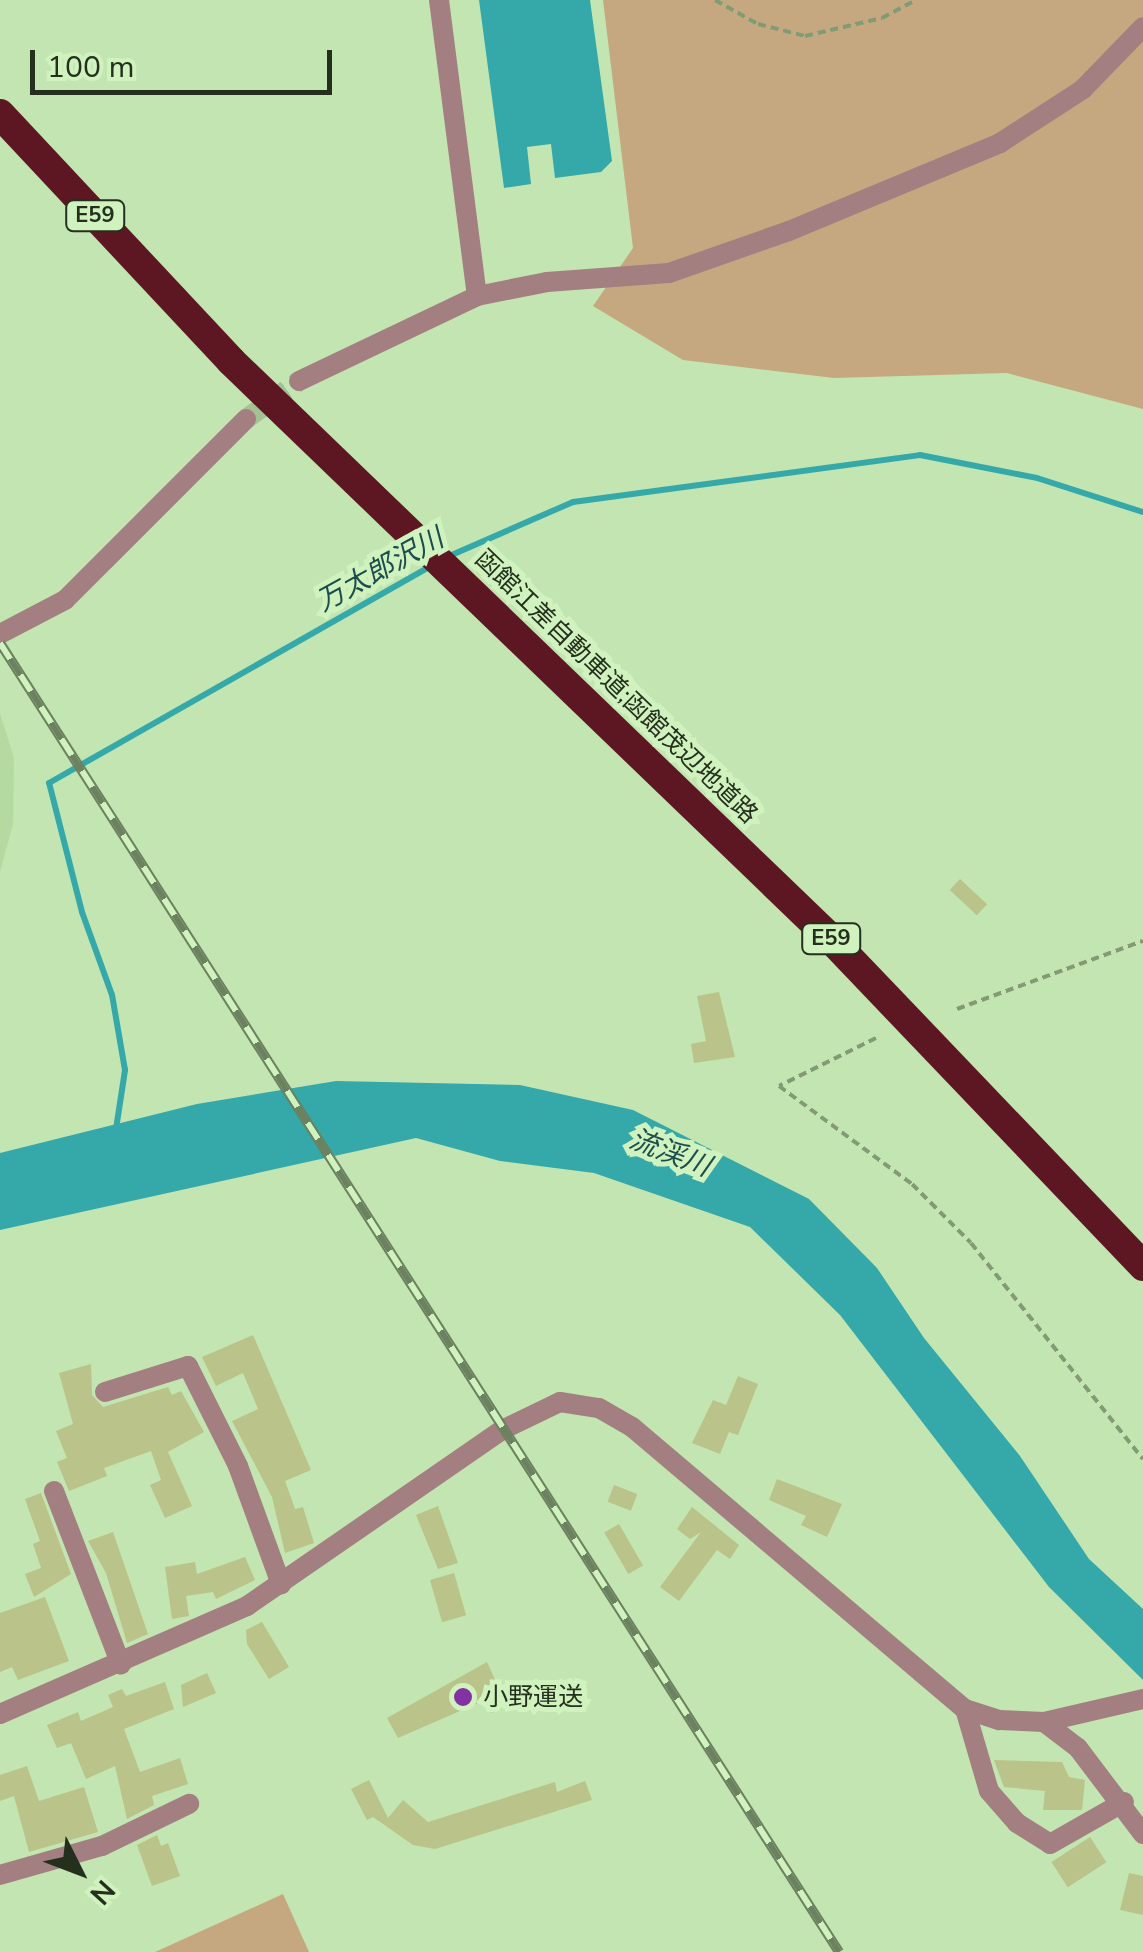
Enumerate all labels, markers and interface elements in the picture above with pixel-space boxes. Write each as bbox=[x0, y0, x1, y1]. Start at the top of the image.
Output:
scale bar bbox=[35, 30, 338, 92]
text: 100 m bbox=[47, 47, 134, 88]
road number: E59 bbox=[65, 199, 125, 233]
water label: 万太郎沢川 bbox=[311, 521, 449, 619]
street label: 函館江差自動車道;函館茂辺地道路 bbox=[469, 544, 763, 830]
road number: E59 bbox=[801, 922, 861, 956]
water label: 流渓川 bbox=[625, 1122, 715, 1184]
place label: 小野運送 bbox=[483, 1682, 583, 1712]
marker: 小野運送 bbox=[452, 1686, 474, 1708]
north arrow bbox=[30, 1822, 130, 1922]
text: N bbox=[81, 1872, 123, 1913]

